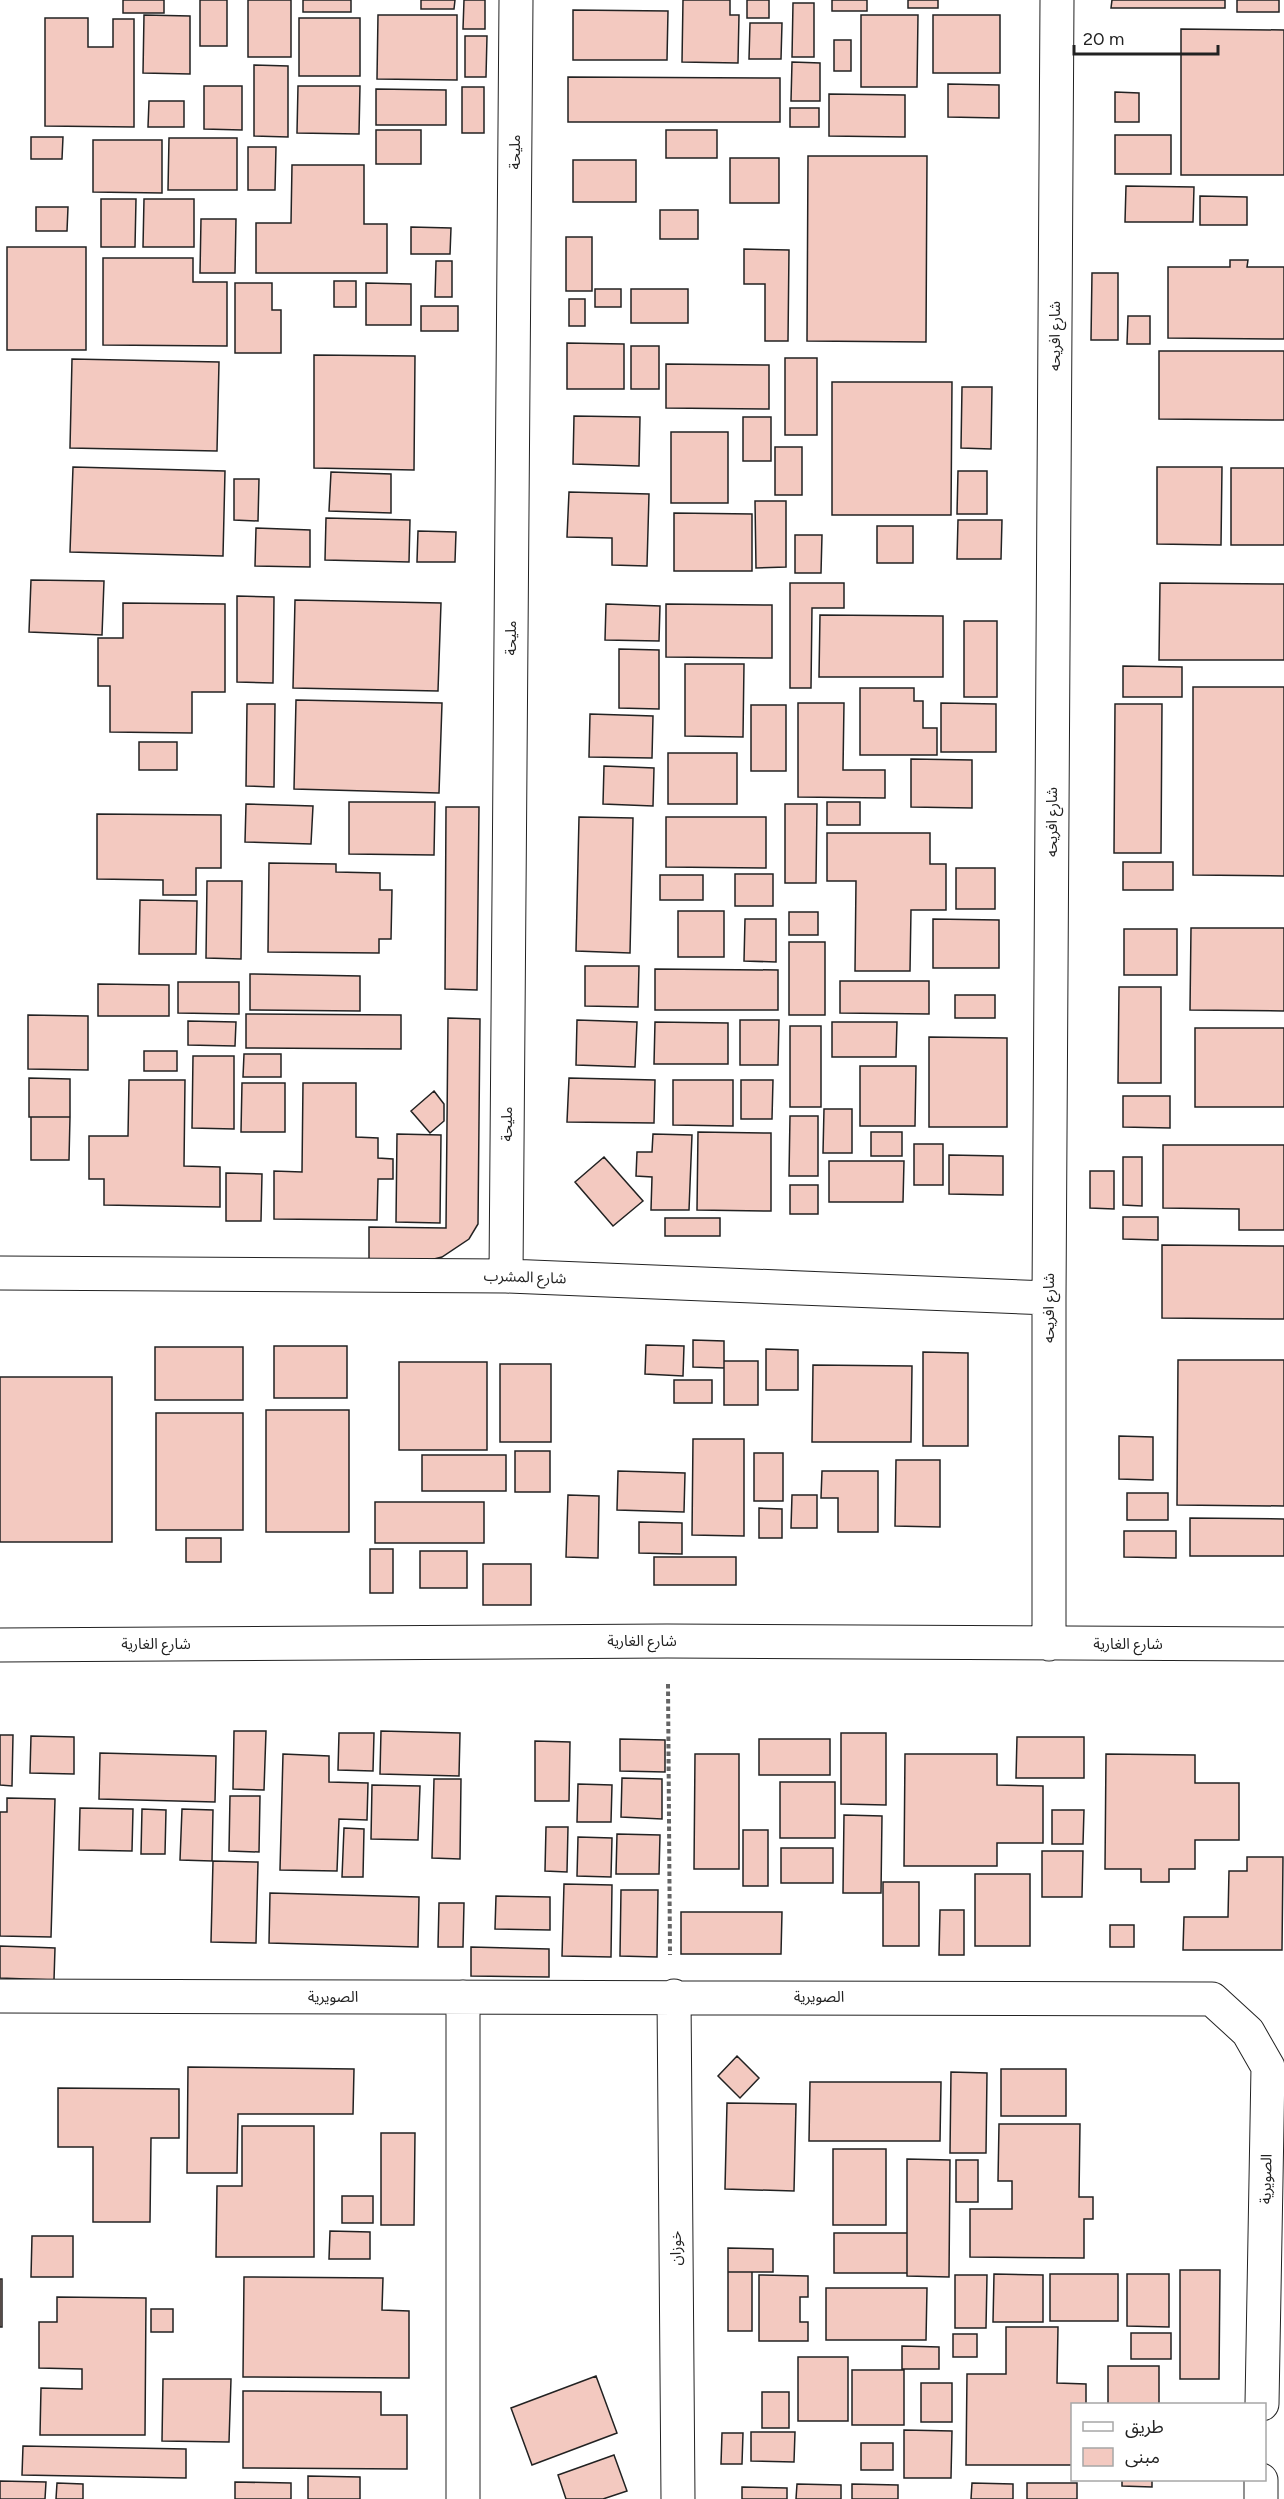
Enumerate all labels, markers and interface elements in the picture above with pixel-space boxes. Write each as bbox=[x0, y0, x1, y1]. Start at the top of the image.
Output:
scale bar bbox=[1074, 18, 1218, 56]
text: 20 m bbox=[1083, 28, 1124, 50]
street label: مليحة bbox=[506, 135, 524, 169]
street label: شارع افريحه bbox=[1046, 301, 1067, 371]
street label: مليحة bbox=[502, 621, 520, 655]
street label: شارع افريحه bbox=[1043, 787, 1064, 857]
street label: مليحة bbox=[498, 1107, 516, 1141]
street label: شارع المشرب bbox=[483, 1267, 567, 1290]
street label: شارع افريحه bbox=[1040, 1273, 1061, 1343]
street label: شارع الغارية bbox=[607, 1632, 677, 1653]
street label: شارع الغارية bbox=[121, 1635, 191, 1656]
street label: شارع الغارية bbox=[1093, 1635, 1163, 1656]
street label: الصويرية bbox=[308, 1988, 358, 2006]
street label: الصويرية bbox=[794, 1988, 844, 2006]
street label: الصويرية bbox=[1257, 2154, 1275, 2204]
street label: خوزان bbox=[667, 2230, 685, 2265]
legend bbox=[1071, 2403, 1266, 2481]
text: طريق bbox=[1125, 2416, 1164, 2438]
text: مبنى bbox=[1125, 2446, 1160, 2468]

